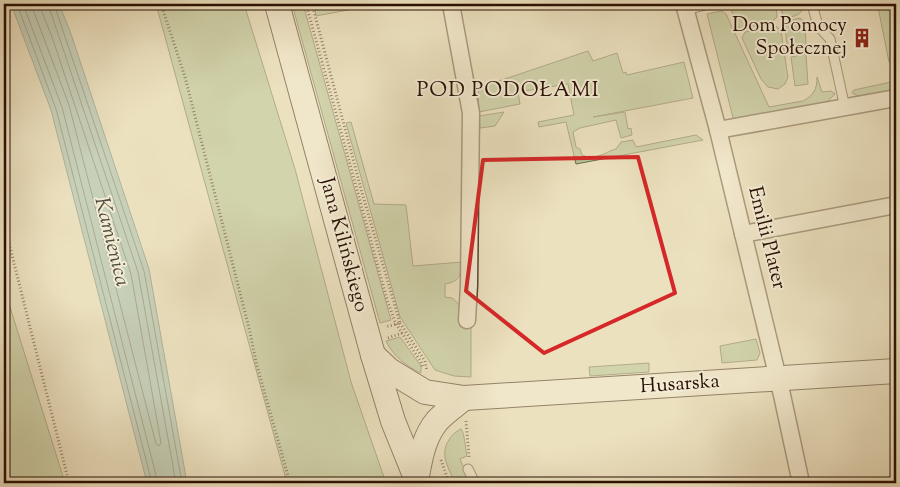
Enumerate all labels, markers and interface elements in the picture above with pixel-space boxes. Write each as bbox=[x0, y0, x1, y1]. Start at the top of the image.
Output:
place label: Dom Pomocy Społecznej bbox=[732, 12, 847, 64]
building icon: Dom Pomocy Społecznej bbox=[851, 27, 873, 49]
district label: POD PODOŁAMI bbox=[416, 76, 600, 106]
street label: Jana Kilińskiego bbox=[311, 174, 375, 315]
street label: Emilii Plater bbox=[739, 184, 793, 293]
water label: Kamienica bbox=[85, 194, 137, 290]
street label: Husarska bbox=[639, 368, 721, 402]

